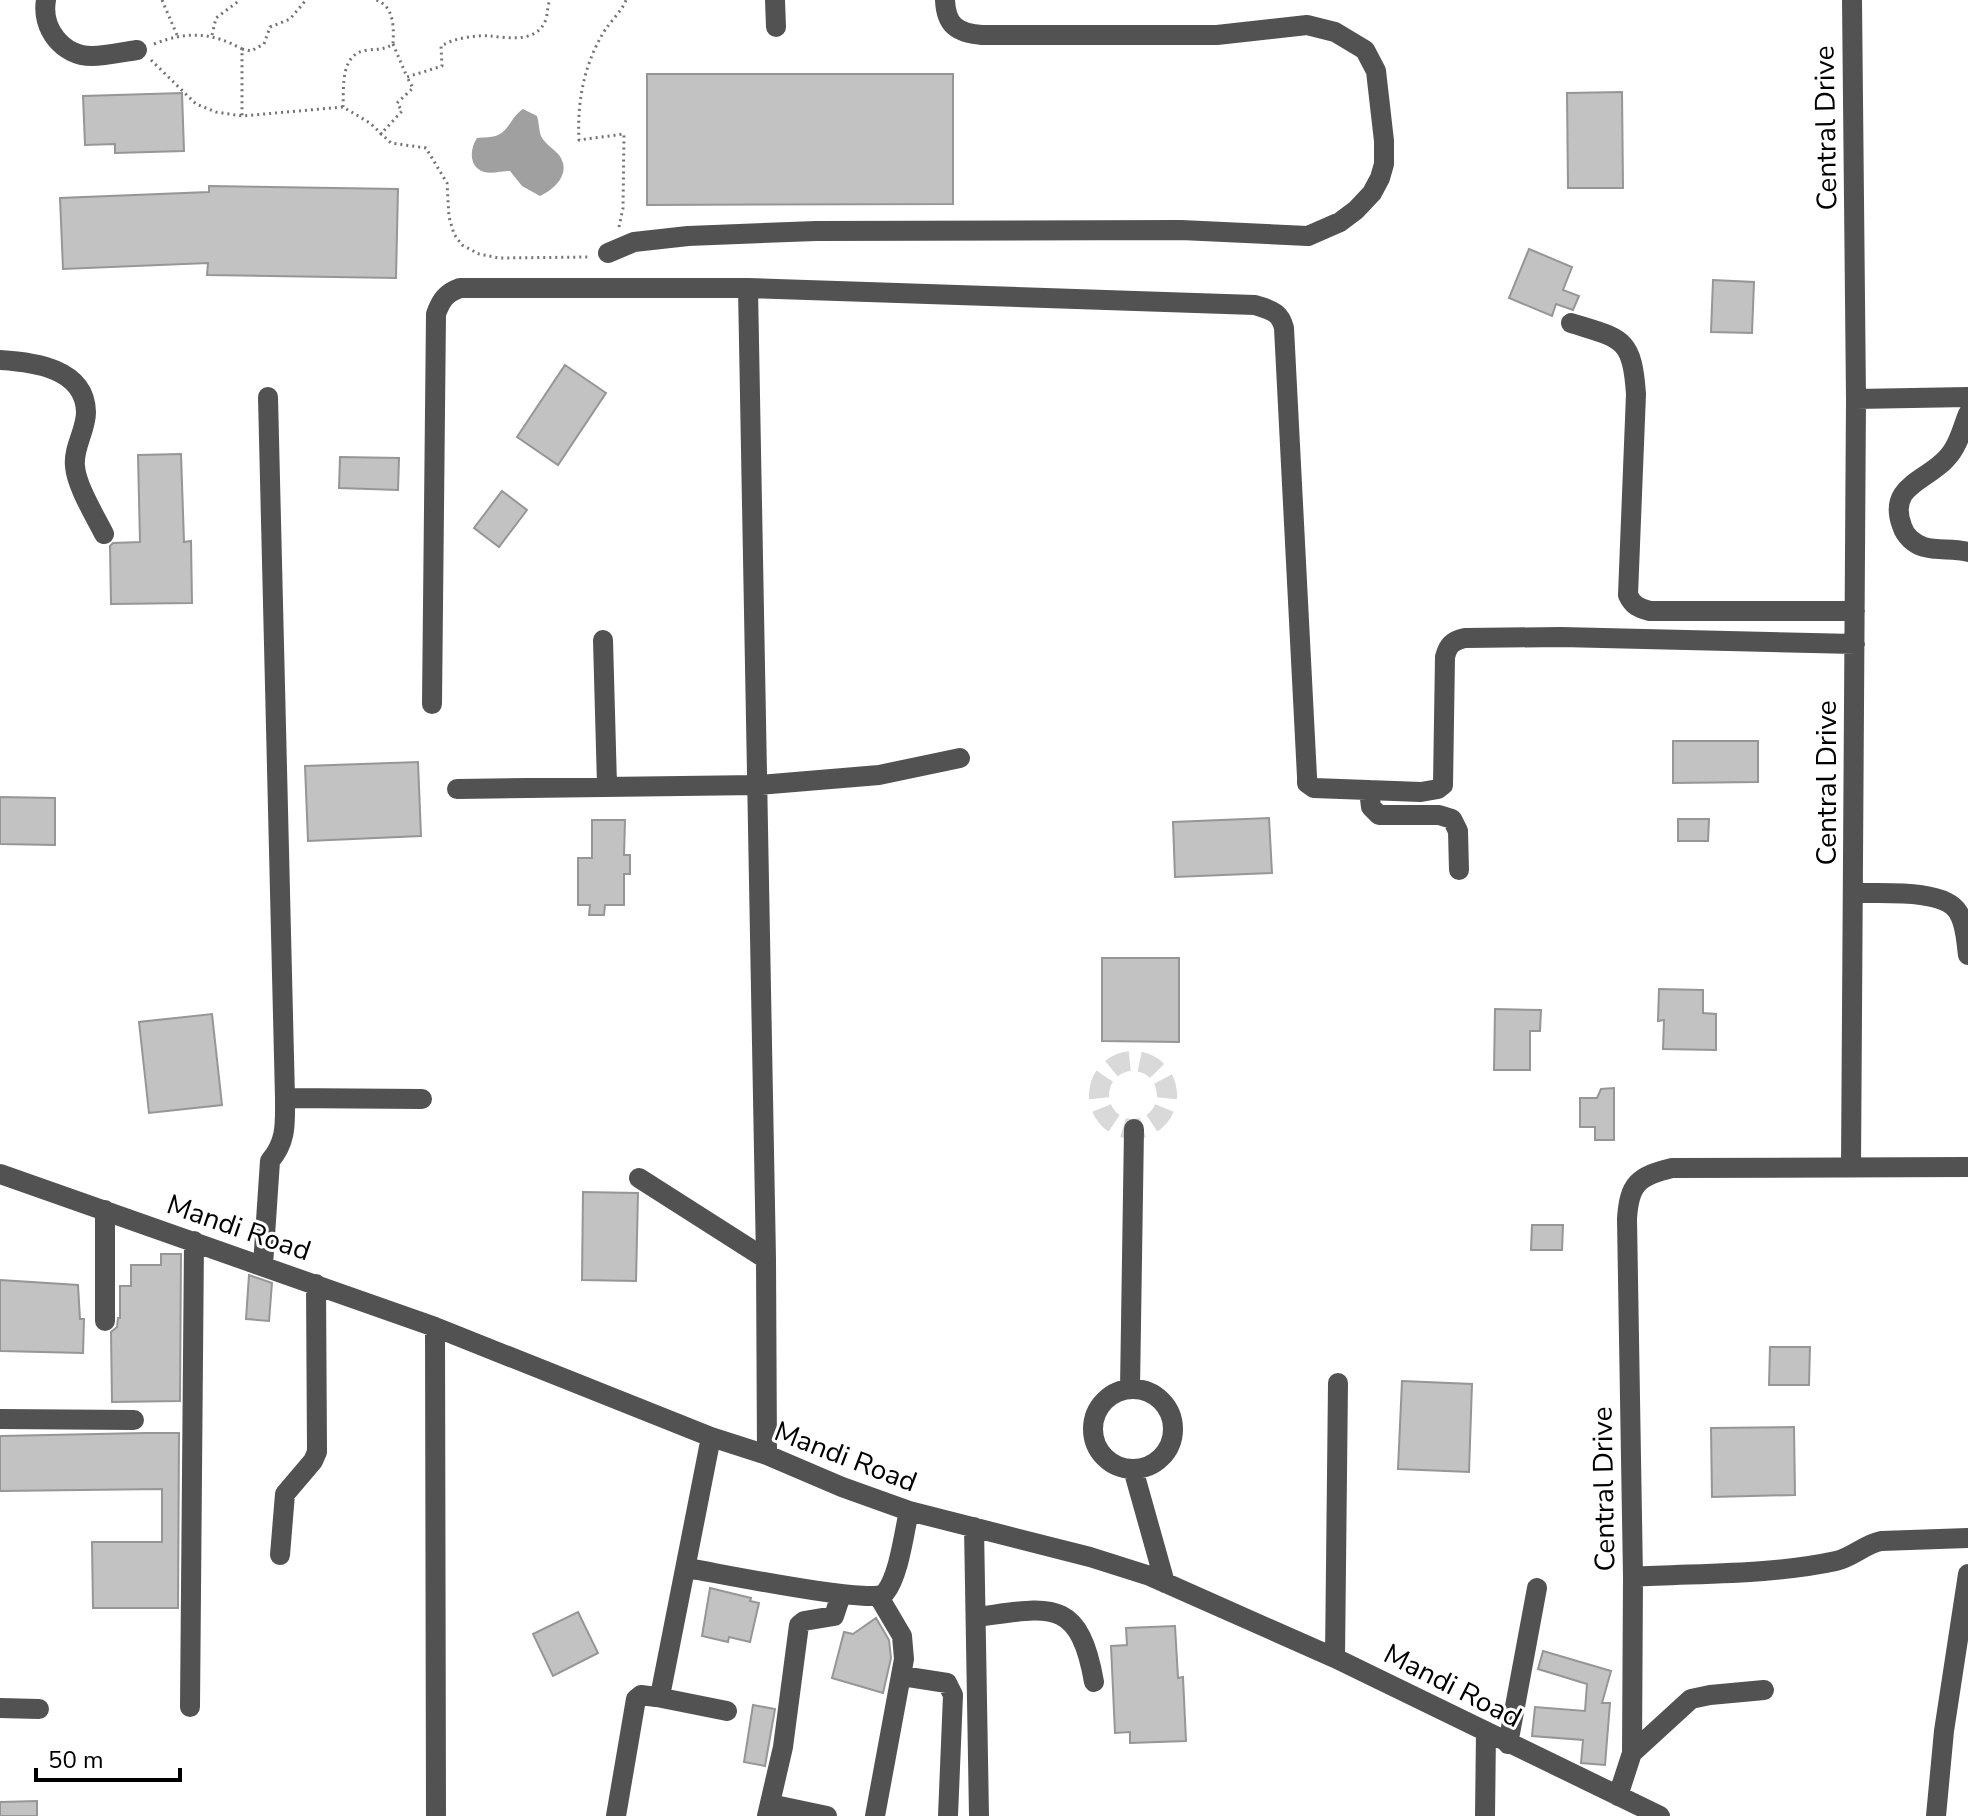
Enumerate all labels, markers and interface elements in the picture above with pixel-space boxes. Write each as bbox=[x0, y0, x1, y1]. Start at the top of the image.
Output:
street label: Central Drive bbox=[1806, 45, 1846, 211]
street label: Central Drive bbox=[1808, 700, 1846, 866]
street label: Mandi Road bbox=[162, 1186, 316, 1270]
street label: Central Drive bbox=[1584, 1406, 1624, 1572]
street label: Mandi Road bbox=[769, 1412, 922, 1502]
street label: Mandi Road bbox=[1377, 1635, 1528, 1737]
scale bar bbox=[36, 1732, 180, 1782]
text: 50 m bbox=[48, 1744, 104, 1776]

